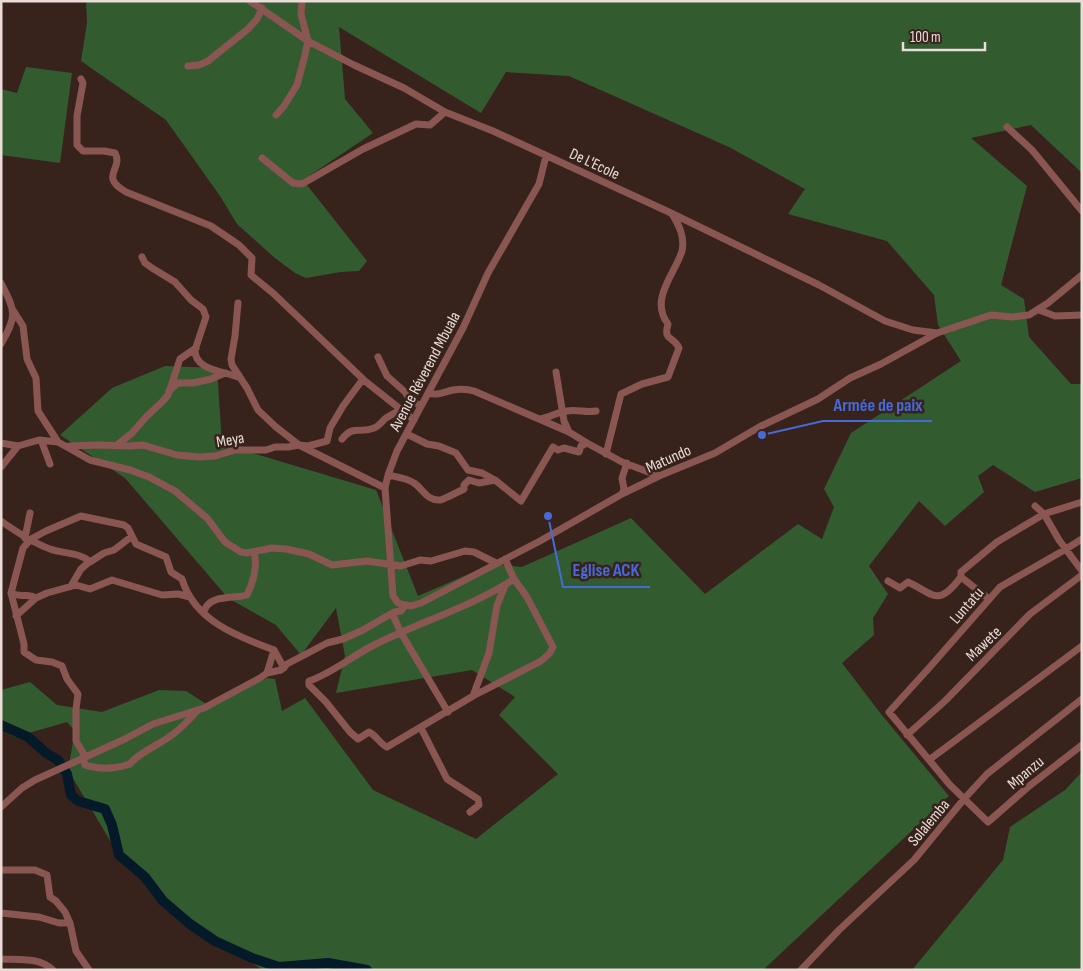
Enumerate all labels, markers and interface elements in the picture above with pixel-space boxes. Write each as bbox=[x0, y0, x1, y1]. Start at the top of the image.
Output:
scale bar bbox=[903, 20, 986, 52]
text: 100 m bbox=[910, 28, 941, 47]
street label: De L'Ecole bbox=[566, 144, 623, 184]
street label: Avenue Réverend Mbuala bbox=[385, 309, 465, 436]
callout: Armée de paix bbox=[823, 388, 932, 421]
text: Armée de paix bbox=[832, 395, 923, 416]
street label: Meya bbox=[215, 429, 246, 452]
street label: Matundo bbox=[643, 441, 694, 478]
callout: Eglise ACK bbox=[563, 554, 650, 587]
text: Eglise ACK bbox=[573, 560, 640, 581]
street label: Luntatu bbox=[946, 584, 988, 628]
street label: Mawete bbox=[962, 623, 1006, 666]
street label: Mpanzu bbox=[1004, 753, 1048, 794]
street label: Solalemba bbox=[904, 796, 954, 850]

